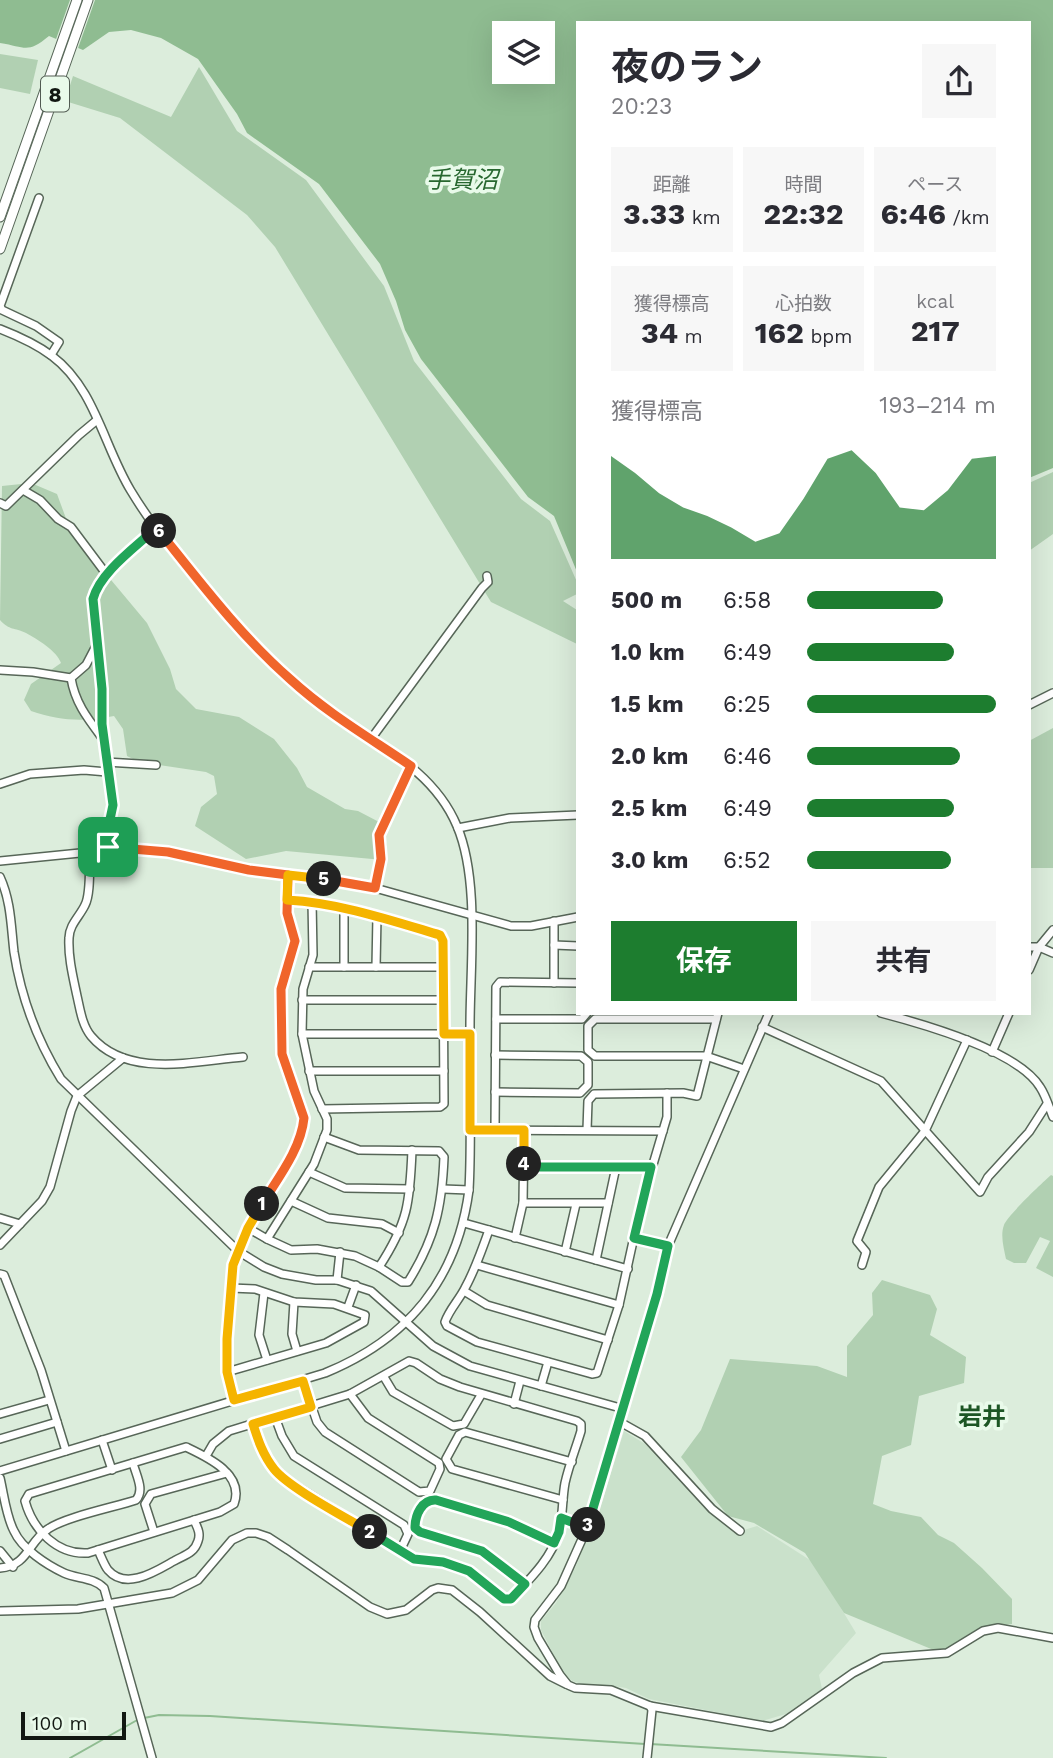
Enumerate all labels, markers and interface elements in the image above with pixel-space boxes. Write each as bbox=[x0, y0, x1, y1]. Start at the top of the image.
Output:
map controls bbox=[492, 21, 555, 84]
button: layers bbox=[492, 21, 555, 84]
button: share bbox=[922, 44, 996, 118]
text: 夜のラン bbox=[611, 45, 763, 89]
road number: 8 bbox=[41, 76, 69, 112]
text: 20:23 bbox=[611, 93, 672, 120]
water label: 手賀沼 bbox=[426, 166, 501, 194]
text: 距離 bbox=[653, 173, 691, 196]
text: 時間 bbox=[784, 173, 823, 196]
text: ペース bbox=[907, 173, 963, 196]
text: 3.33 bbox=[623, 196, 685, 231]
text: 22:32 bbox=[763, 196, 844, 231]
text: 6:46 bbox=[881, 196, 946, 231]
text: km bbox=[685, 206, 721, 229]
text: /km bbox=[946, 206, 990, 229]
text: kcal bbox=[916, 290, 954, 313]
text: 獲得標高 bbox=[634, 292, 710, 315]
text: 心拍数 bbox=[775, 292, 832, 315]
text: 217 bbox=[911, 313, 960, 348]
text: 34 bbox=[641, 315, 678, 350]
text: 162 bbox=[755, 315, 804, 350]
text: m bbox=[678, 325, 703, 348]
text: bpm bbox=[804, 325, 852, 348]
text: 193–214 m bbox=[879, 392, 996, 419]
text: 獲得標高 bbox=[611, 398, 703, 425]
pin: 6 bbox=[142, 514, 176, 548]
text: 6 bbox=[153, 519, 164, 542]
text: 500 m bbox=[611, 587, 682, 614]
text: 6:58 bbox=[723, 587, 771, 614]
text: 1.0 km bbox=[611, 639, 685, 666]
text: 6:49 bbox=[723, 639, 772, 666]
text: 1.5 km bbox=[611, 691, 684, 718]
text: 6:25 bbox=[723, 691, 771, 718]
text: 2.0 km bbox=[611, 743, 689, 770]
text: 6:46 bbox=[723, 743, 772, 770]
text: 2.5 km bbox=[611, 795, 687, 822]
text: 6:49 bbox=[723, 795, 772, 822]
pin bbox=[78, 817, 138, 877]
icon: arrive bbox=[89, 828, 127, 866]
text: 3.0 km bbox=[611, 847, 688, 874]
text: 6:52 bbox=[723, 847, 771, 874]
pin: 5 bbox=[306, 862, 342, 896]
text: 5 bbox=[318, 867, 329, 890]
button: 保存 bbox=[611, 921, 797, 1001]
button: 共有 bbox=[811, 921, 996, 1001]
pin: 4 bbox=[506, 1146, 542, 1182]
text: 4 bbox=[517, 1152, 530, 1175]
pin: 1 bbox=[244, 1186, 280, 1222]
text: 1 bbox=[257, 1192, 266, 1215]
district label: 岩井 bbox=[958, 1403, 1006, 1431]
pin: 3 bbox=[570, 1508, 606, 1542]
text: 3 bbox=[582, 1513, 593, 1536]
pin: 2 bbox=[352, 1514, 388, 1550]
text: 2 bbox=[364, 1520, 375, 1543]
scale bar bbox=[21, 1709, 126, 1741]
text: 100 m bbox=[32, 1712, 88, 1735]

